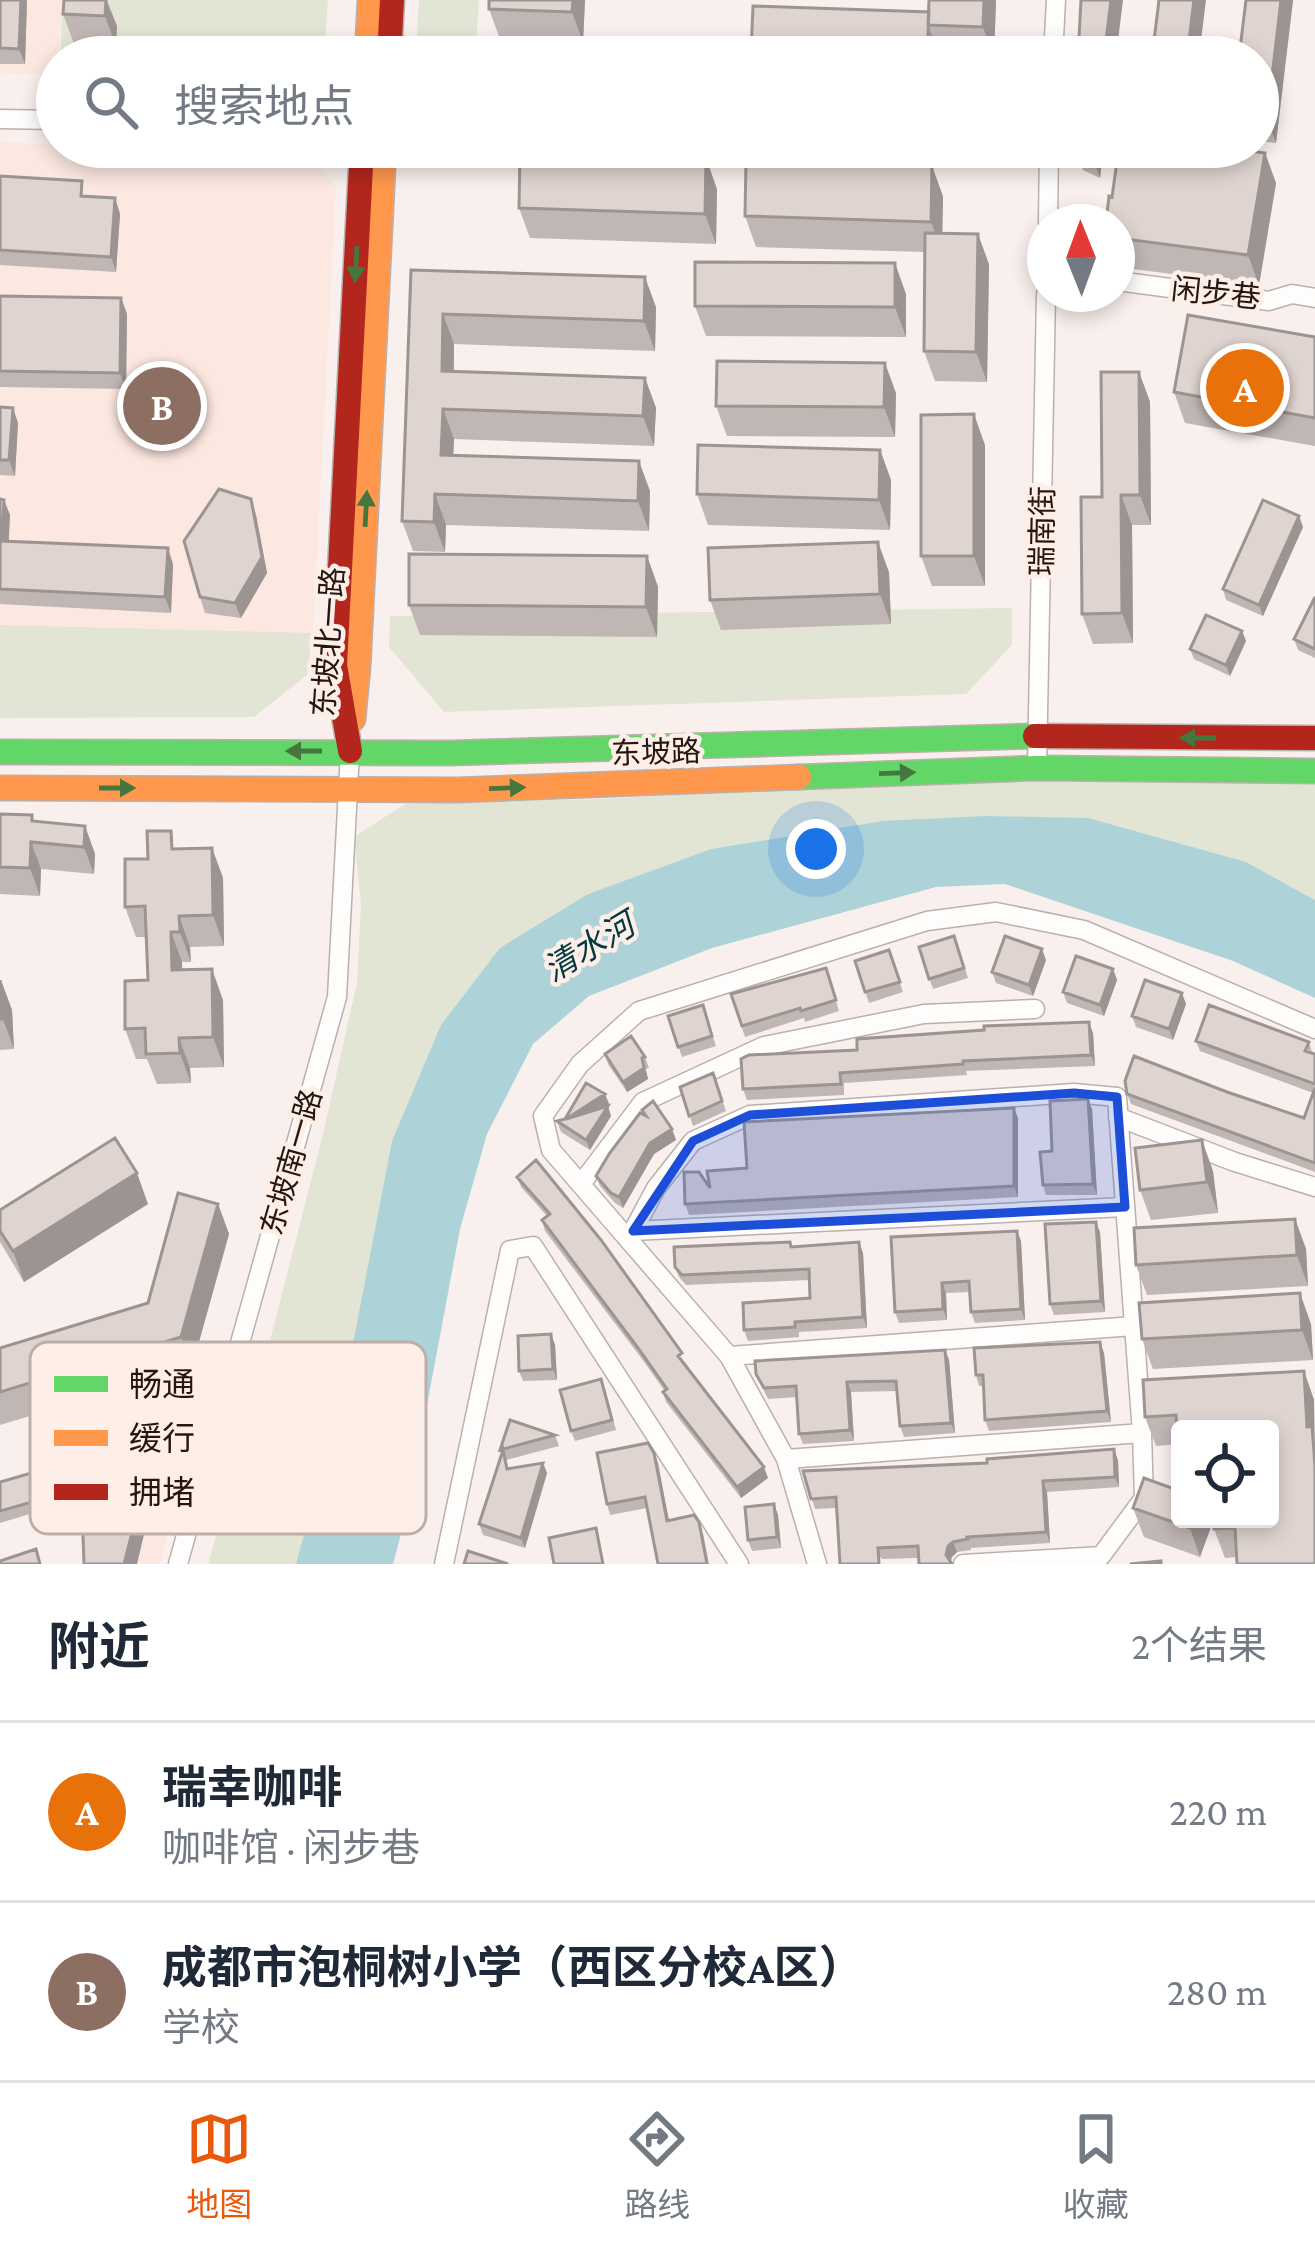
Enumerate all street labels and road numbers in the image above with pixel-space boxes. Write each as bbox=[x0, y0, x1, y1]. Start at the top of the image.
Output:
street label: 闲步巷 bbox=[1170, 272, 1262, 314]
street label: 瑞南街 bbox=[1025, 486, 1059, 576]
street label: 东坡北一路 bbox=[306, 566, 350, 718]
street label: 东坡路 bbox=[610, 734, 702, 770]
street label: 东坡南一路 bbox=[254, 1085, 328, 1239]

